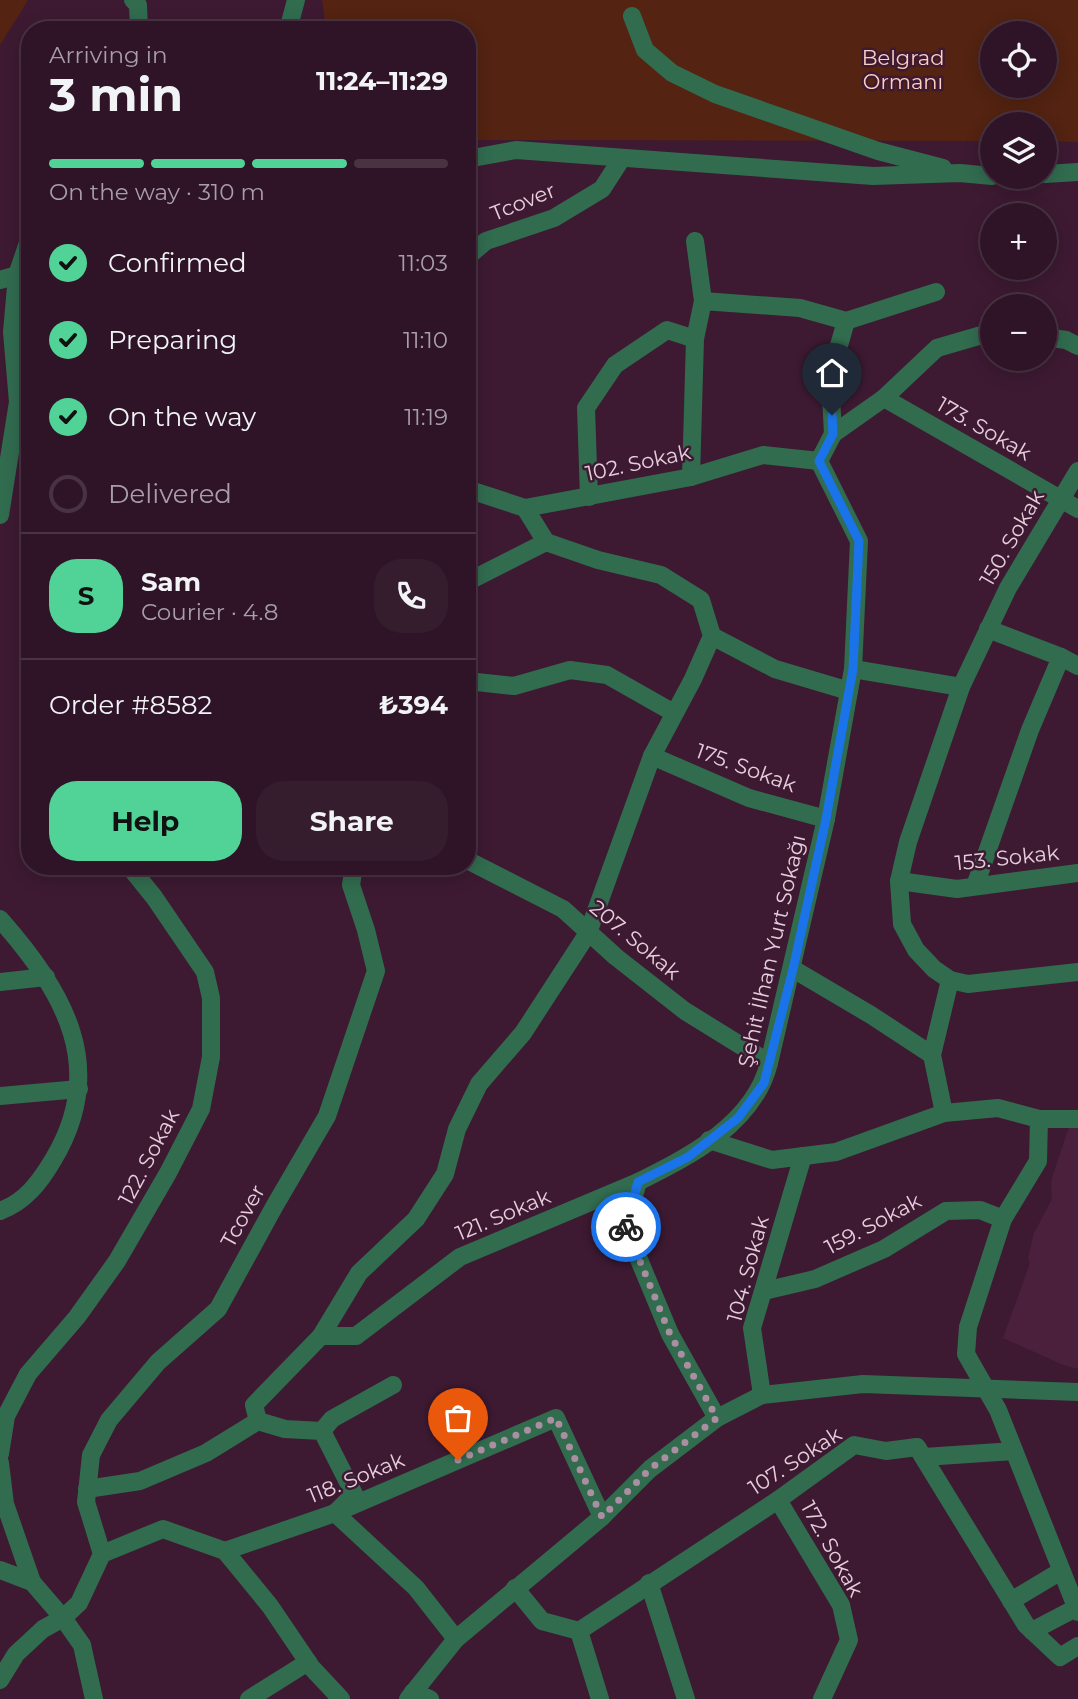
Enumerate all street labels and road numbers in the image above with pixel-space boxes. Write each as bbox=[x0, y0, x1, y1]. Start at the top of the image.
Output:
street label: Tcover bbox=[487, 177, 559, 226]
street label: 173. Sokak bbox=[933, 392, 1036, 466]
street label: 102. Sokak bbox=[583, 439, 693, 486]
street label: 150. Sokak bbox=[974, 485, 1049, 590]
street label: 175. Sokak bbox=[693, 738, 800, 797]
street label: Şehit İlhan Yurt Sokağı bbox=[733, 832, 810, 1070]
street label: 153. Sokak bbox=[954, 840, 1061, 875]
street label: 207. Sokak bbox=[585, 895, 686, 985]
street label: 122. Sokak bbox=[113, 1104, 184, 1209]
street label: Tcover bbox=[215, 1180, 270, 1251]
street label: 121. Sokak bbox=[452, 1183, 554, 1246]
street label: 159. Sokak bbox=[820, 1188, 926, 1259]
street label: 104. Sokak bbox=[721, 1213, 774, 1325]
street label: 107. Sokak bbox=[744, 1421, 846, 1500]
street label: 118. Sokak bbox=[304, 1447, 408, 1508]
street label: 172. Sokak bbox=[796, 1497, 869, 1601]

